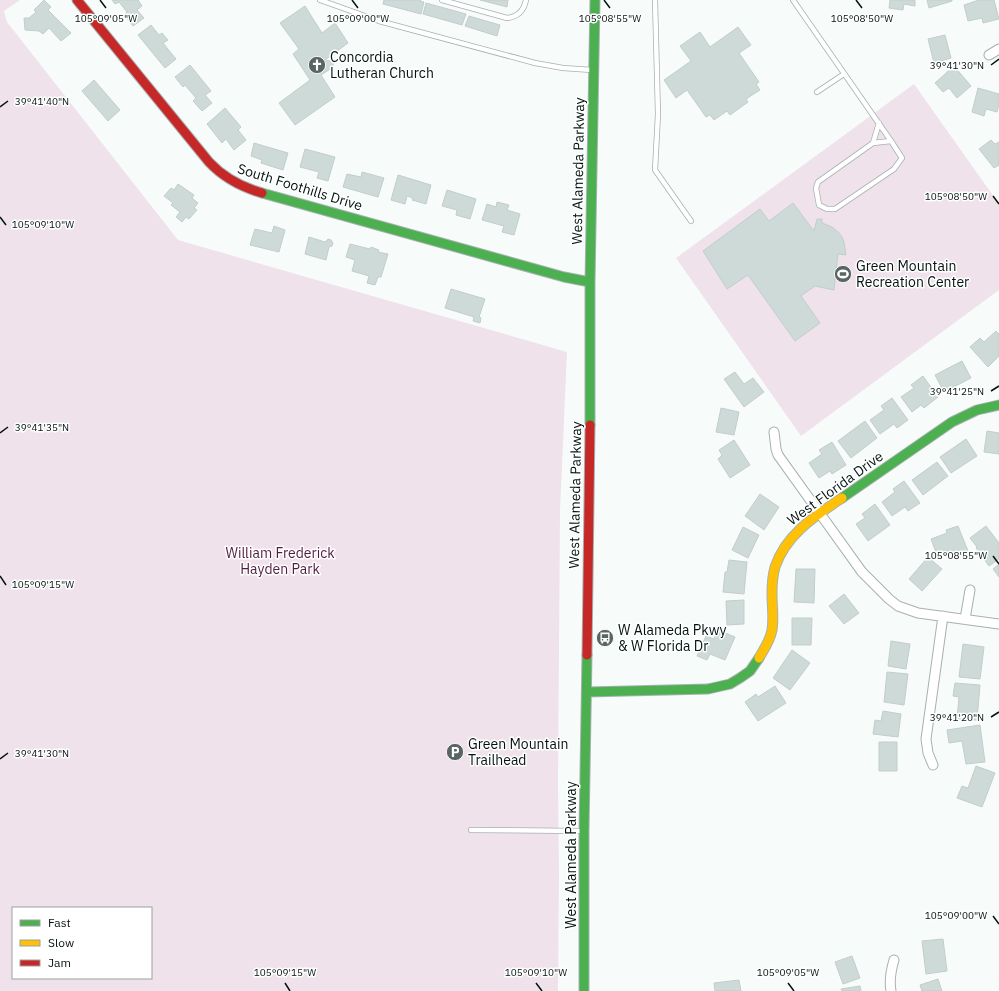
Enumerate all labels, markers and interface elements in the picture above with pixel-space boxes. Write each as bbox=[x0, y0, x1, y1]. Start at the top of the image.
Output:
text: 105°09'05"W bbox=[75, 12, 137, 25]
text: 105°09'00"W bbox=[327, 12, 389, 25]
text: 105°08'55"W bbox=[579, 12, 641, 25]
text: 105°08'50"W bbox=[831, 12, 893, 25]
place label: Concordia Lutheran Church bbox=[330, 48, 434, 82]
church icon: Concordia Lutheran Church bbox=[307, 55, 327, 75]
text: 39°41'30"N bbox=[930, 59, 984, 72]
text: 39°41'40"N bbox=[15, 95, 69, 108]
street label: West Alameda Parkway bbox=[568, 97, 588, 245]
street label: South Foothills Drive bbox=[235, 159, 365, 215]
text: 105°08'50"W bbox=[925, 190, 987, 203]
text: 105°09'10"W bbox=[12, 218, 74, 231]
place label: Green Mountain Recreation Center bbox=[856, 257, 969, 291]
sports icon: Green Mountain Recreation Center bbox=[833, 264, 853, 284]
text: 39°41'25"N bbox=[930, 385, 984, 398]
text: 39°41'35"N bbox=[15, 421, 69, 434]
street label: West Alameda Parkway bbox=[565, 421, 585, 569]
street label: West Florida Drive bbox=[783, 447, 887, 529]
park label: William Frederick Hayden Park bbox=[225, 544, 335, 578]
text: 105°08'55"W bbox=[925, 549, 987, 562]
text: 105°09'15"W bbox=[12, 578, 74, 591]
place label: W Alameda Pkwy & W Florida Dr bbox=[618, 621, 726, 655]
bus stop icon: W Alameda Pkwy & W Florida Dr bbox=[595, 628, 615, 648]
text: 39°41'20"N bbox=[930, 711, 984, 724]
place label: Green Mountain Trailhead bbox=[468, 735, 568, 769]
parking icon: Green Mountain Trailhead bbox=[445, 742, 465, 762]
text: 39°41'30"N bbox=[15, 747, 69, 760]
street label: West Alameda Parkway bbox=[562, 781, 580, 929]
legend bbox=[12, 907, 152, 979]
text: 105°09'00"W bbox=[925, 909, 987, 922]
text: Fast bbox=[48, 915, 71, 930]
text: Slow bbox=[48, 935, 74, 950]
text: Jam bbox=[48, 955, 71, 970]
text: 105°09'15"W bbox=[254, 966, 316, 979]
text: 105°09'10"W bbox=[505, 966, 567, 979]
text: 105°09'05"W bbox=[757, 966, 819, 979]

